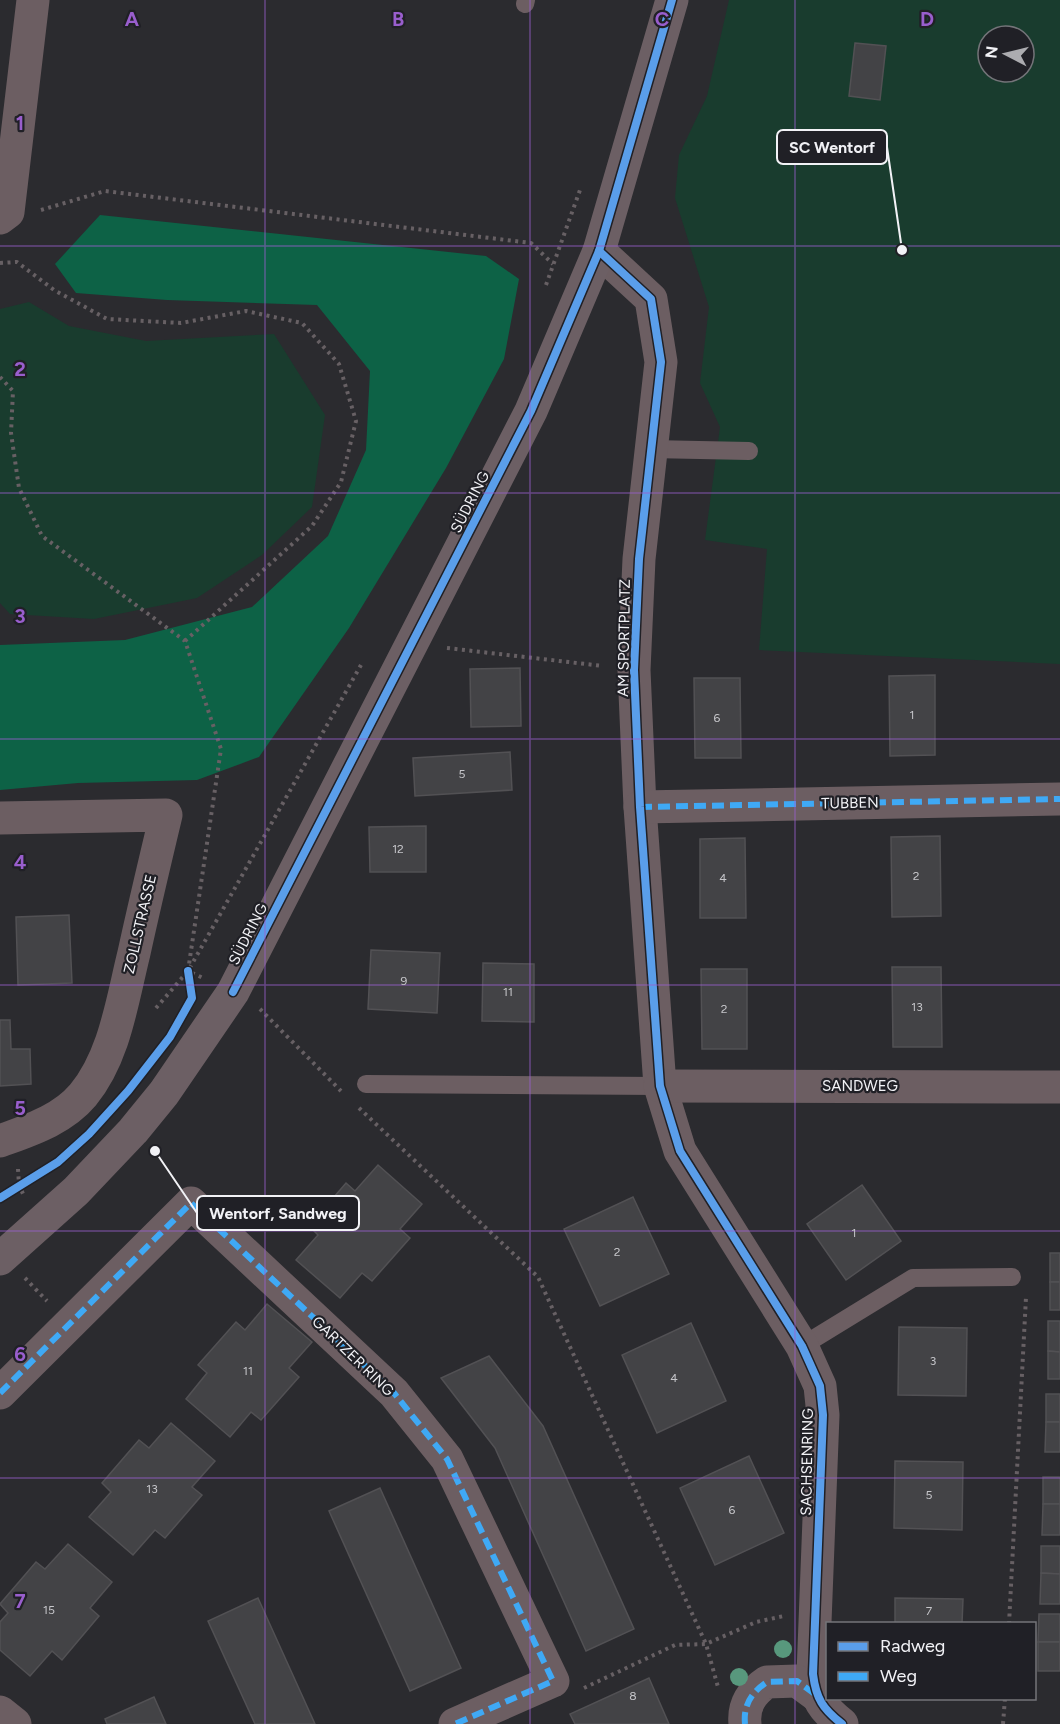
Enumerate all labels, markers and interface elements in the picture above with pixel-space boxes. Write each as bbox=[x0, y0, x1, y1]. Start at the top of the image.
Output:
text: A bbox=[125, 7, 140, 31]
text: B bbox=[392, 7, 404, 31]
text: C bbox=[655, 7, 669, 31]
text: D bbox=[920, 7, 934, 31]
north arrow bbox=[976, 24, 1036, 84]
text: N bbox=[981, 45, 1002, 60]
text: 1 bbox=[16, 111, 24, 135]
callout: SC Wentorf bbox=[777, 130, 887, 164]
text: SC Wentorf bbox=[789, 138, 876, 157]
text: 2 bbox=[14, 357, 26, 381]
street label: SÜDRING bbox=[447, 468, 493, 536]
street label: AM SPORTPLATZ bbox=[614, 579, 634, 697]
text: 3 bbox=[14, 604, 26, 628]
house number: 1 bbox=[910, 708, 914, 722]
house number: 6 bbox=[714, 711, 721, 725]
house number: 5 bbox=[459, 767, 466, 781]
street label: TUBBEN bbox=[821, 793, 879, 813]
house number: 12 bbox=[392, 842, 404, 856]
text: 4 bbox=[14, 850, 27, 874]
house number: 2 bbox=[913, 869, 919, 883]
house number: 4 bbox=[719, 871, 727, 885]
street label: ZOLLSTRASSE bbox=[120, 873, 160, 975]
street label: SÜDRING bbox=[225, 900, 271, 968]
house number: 9 bbox=[401, 974, 408, 988]
house number: 11 bbox=[503, 985, 513, 999]
house number: 13 bbox=[911, 1000, 923, 1014]
house number: 2 bbox=[721, 1002, 727, 1016]
street label: SANDWEG bbox=[822, 1077, 898, 1095]
text: 5 bbox=[14, 1096, 26, 1120]
callout: Wentorf, Sandweg bbox=[197, 1196, 359, 1230]
text: Wentorf, Sandweg bbox=[209, 1204, 347, 1223]
house number: 1 bbox=[852, 1226, 856, 1240]
house number: 2 bbox=[614, 1245, 620, 1259]
street label: GARTZER RING bbox=[308, 1312, 398, 1400]
text: 6 bbox=[14, 1342, 26, 1366]
house number: 3 bbox=[930, 1354, 936, 1368]
house number: 11 bbox=[243, 1364, 253, 1378]
house number: 4 bbox=[670, 1371, 678, 1385]
street label: SACHSENRING bbox=[797, 1408, 817, 1516]
house number: 13 bbox=[146, 1482, 158, 1496]
house number: 5 bbox=[926, 1488, 933, 1502]
house number: 6 bbox=[729, 1503, 736, 1517]
text: 7 bbox=[14, 1589, 26, 1613]
house number: 15 bbox=[43, 1603, 55, 1617]
house number: 7 bbox=[926, 1604, 933, 1618]
legend bbox=[826, 1622, 1036, 1700]
text: Radweg bbox=[880, 1635, 945, 1657]
text: Weg bbox=[880, 1665, 917, 1687]
house number: 8 bbox=[629, 1689, 637, 1703]

